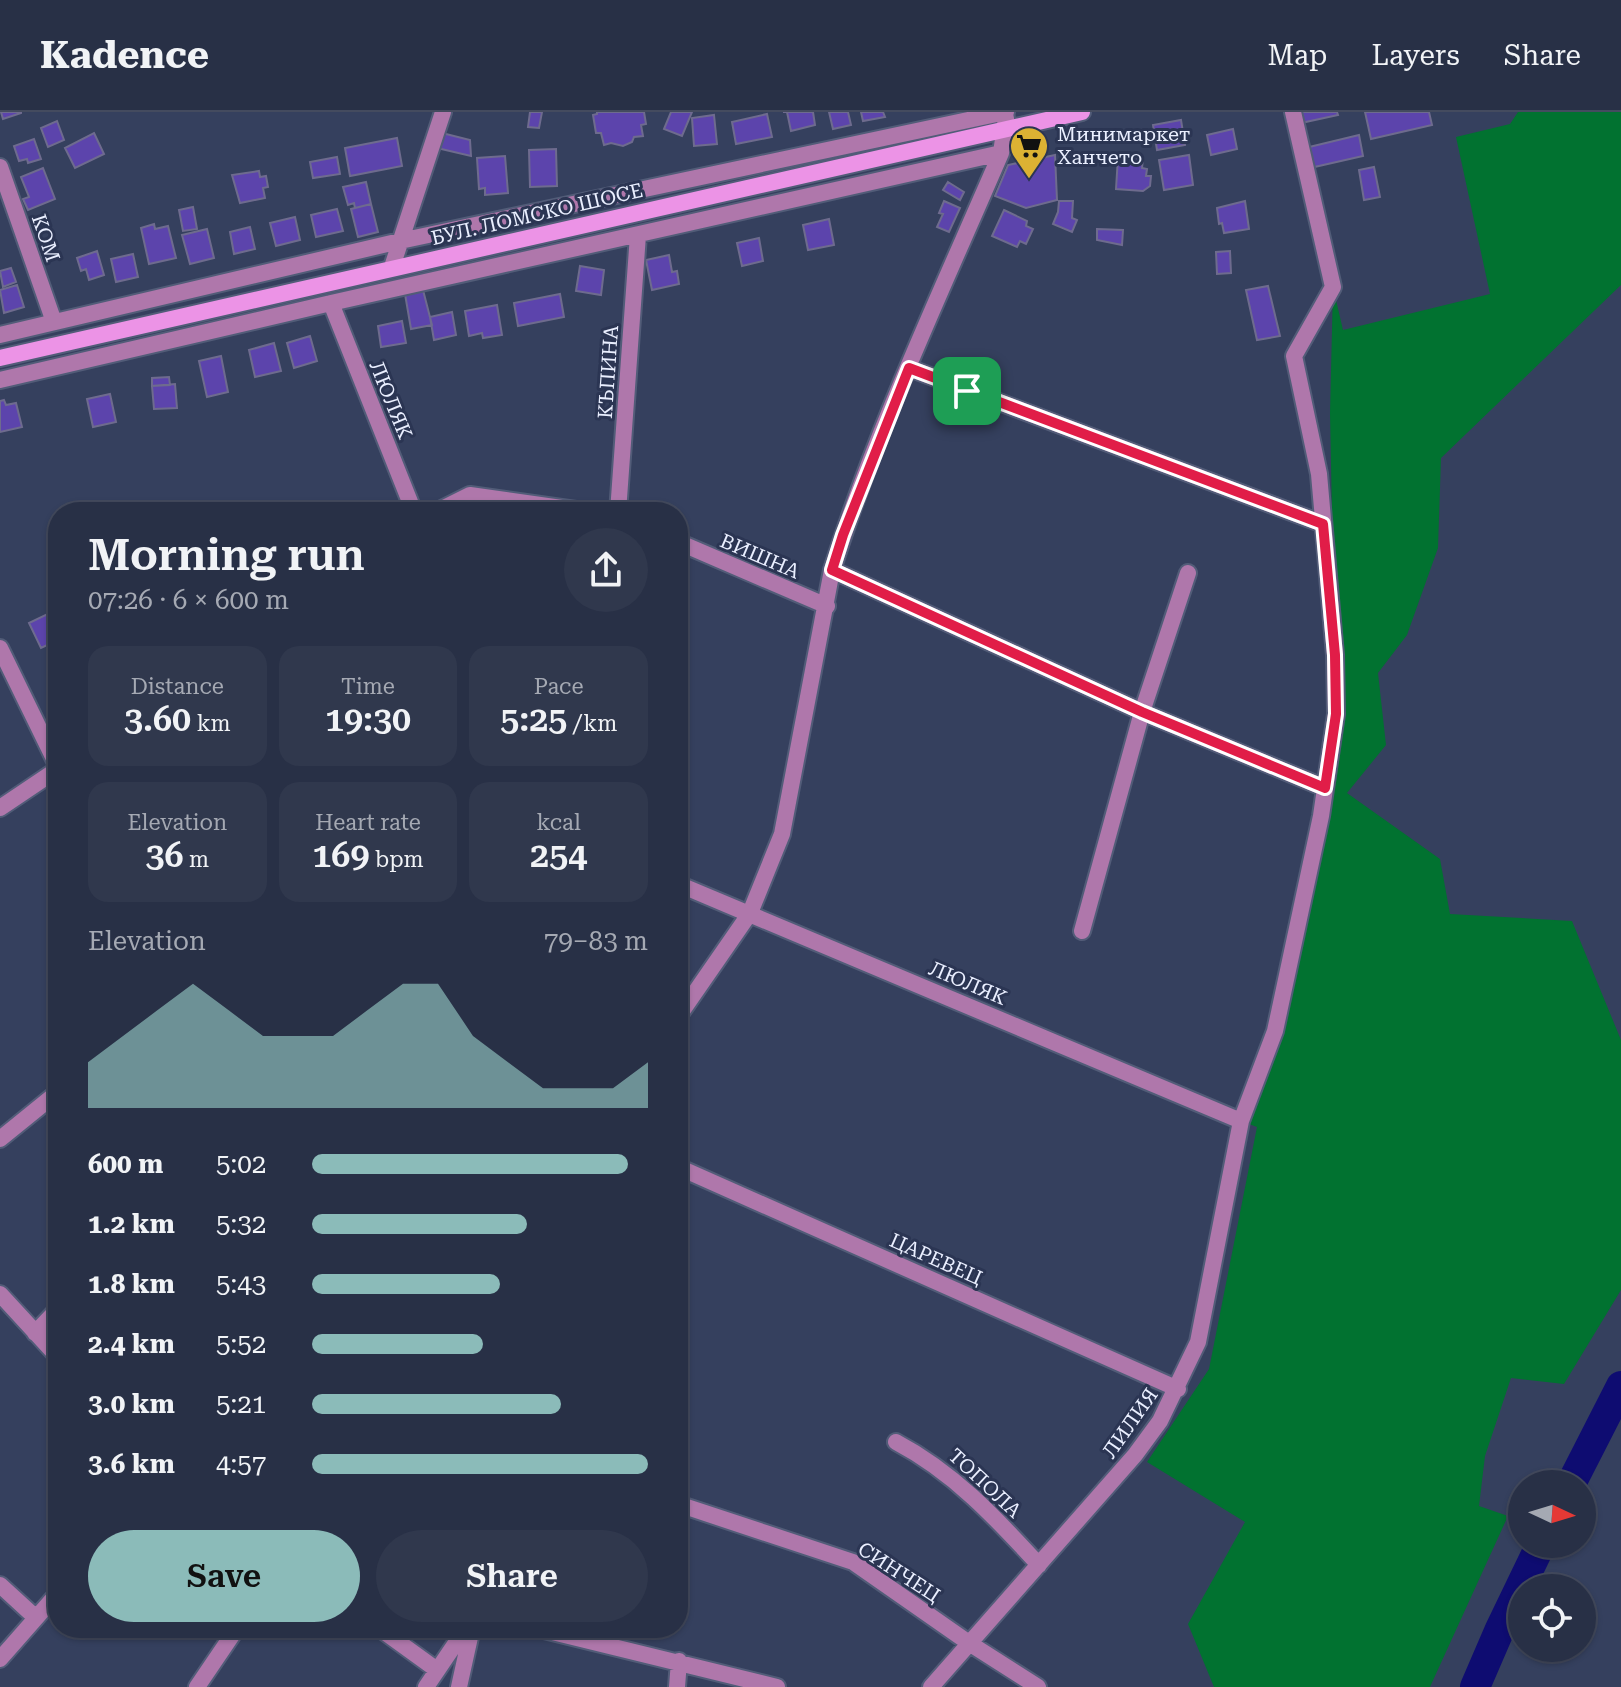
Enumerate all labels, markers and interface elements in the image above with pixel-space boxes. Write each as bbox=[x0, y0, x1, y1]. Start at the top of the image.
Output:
text: Kadence bbox=[40, 33, 209, 77]
text: Map bbox=[1268, 39, 1327, 72]
text: Layers bbox=[1371, 39, 1460, 72]
text: Share bbox=[1504, 39, 1581, 72]
place label: Минимаркет Ханчето bbox=[1057, 122, 1190, 169]
supermarket icon: Минимаркет Ханчето bbox=[1008, 125, 1050, 180]
street label: БУЛ. ЛОМСКО ШОСЕ bbox=[429, 178, 645, 250]
street label: КОМ bbox=[27, 211, 65, 265]
street label: КЪПИНА bbox=[593, 324, 623, 420]
pin bbox=[933, 357, 1001, 425]
street label: ЛЮЛЯК bbox=[365, 358, 418, 443]
icon: arrive bbox=[945, 369, 989, 413]
button: share bbox=[564, 528, 648, 612]
text: Morning run bbox=[88, 529, 365, 581]
street label: ВИШНА bbox=[717, 529, 803, 583]
text: 07:26 · 6 × 600 m bbox=[88, 585, 289, 615]
text: Distance bbox=[131, 674, 224, 699]
text: Time bbox=[341, 674, 395, 699]
text: Pace bbox=[534, 674, 583, 699]
text: 3.60 bbox=[124, 699, 191, 739]
text: 19:30 bbox=[325, 699, 411, 739]
text: 5:25 bbox=[500, 699, 567, 739]
text: km bbox=[191, 711, 231, 736]
text: /km bbox=[567, 711, 617, 736]
text: Elevation bbox=[127, 810, 227, 835]
text: Heart rate bbox=[315, 810, 421, 835]
text: kcal bbox=[537, 810, 581, 835]
text: 36 bbox=[145, 835, 184, 875]
text: 169 bbox=[312, 835, 369, 875]
text: 254 bbox=[530, 835, 587, 875]
text: m bbox=[184, 847, 209, 872]
text: bpm bbox=[369, 847, 424, 872]
text: Elevation bbox=[88, 926, 206, 956]
text: 79–83 m bbox=[544, 926, 648, 956]
street label: ЛЮЛЯК bbox=[926, 956, 1011, 1010]
text: 600 m bbox=[88, 1149, 163, 1179]
text: 5:02 bbox=[216, 1149, 266, 1179]
text: 1.2 km bbox=[88, 1209, 175, 1239]
text: 5:32 bbox=[216, 1209, 266, 1239]
street label: ЦАРЕВЕЦ bbox=[886, 1228, 986, 1290]
text: 1.8 km bbox=[88, 1269, 175, 1299]
text: 5:43 bbox=[216, 1269, 266, 1299]
text: 2.4 km bbox=[88, 1329, 175, 1359]
text: 5:52 bbox=[216, 1329, 266, 1359]
street label: ЛИЛИЯ bbox=[1097, 1383, 1163, 1463]
text: 3.0 km bbox=[88, 1389, 175, 1419]
text: 5:21 bbox=[216, 1389, 266, 1419]
street label: ТОПОЛА bbox=[944, 1443, 1026, 1523]
text: 3.6 km bbox=[88, 1449, 175, 1479]
text: 4:57 bbox=[216, 1449, 266, 1479]
north arrow bbox=[1508, 1470, 1596, 1558]
map controls bbox=[1508, 1470, 1596, 1662]
button: Save bbox=[88, 1530, 360, 1622]
button: Share bbox=[376, 1530, 648, 1622]
street label: СИНЧЕЦ bbox=[853, 1537, 945, 1607]
button: locate bbox=[1508, 1574, 1596, 1662]

